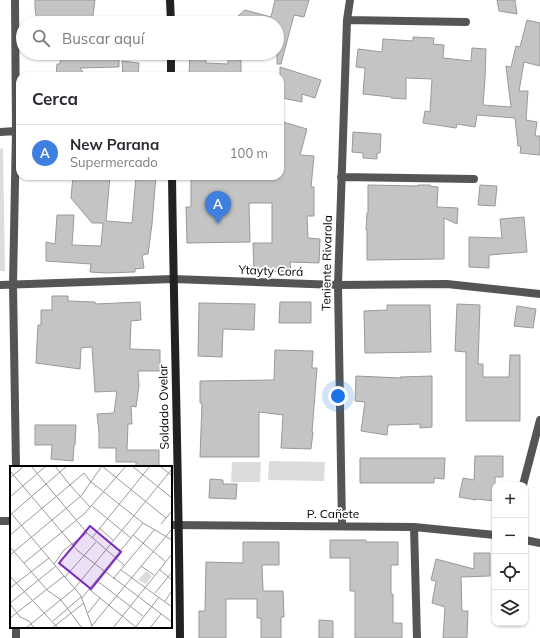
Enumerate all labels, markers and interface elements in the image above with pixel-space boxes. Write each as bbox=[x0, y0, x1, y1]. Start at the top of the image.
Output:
search box bbox=[16, 16, 284, 60]
icon: search bbox=[30, 27, 52, 49]
text: Buscar aquí bbox=[62, 29, 144, 48]
text: Cerca bbox=[32, 88, 78, 109]
text: New Parana bbox=[70, 135, 159, 154]
text: A bbox=[40, 145, 50, 161]
text: 100 m bbox=[230, 145, 268, 161]
text: Supermercado bbox=[70, 154, 158, 170]
pin: A bbox=[205, 191, 231, 224]
street label: Teniente Rivarola bbox=[318, 215, 335, 311]
street label: Ytayty Corá bbox=[237, 262, 304, 279]
street label: Soldado Ovelar bbox=[155, 364, 172, 450]
your location bbox=[328, 386, 348, 406]
inset map bbox=[10, 466, 172, 628]
map controls bbox=[492, 482, 528, 626]
button: + bbox=[492, 482, 528, 518]
street label: P. Cañete bbox=[307, 506, 359, 521]
button: − bbox=[492, 518, 528, 554]
button: locate bbox=[492, 554, 528, 590]
button: layers bbox=[492, 590, 528, 626]

